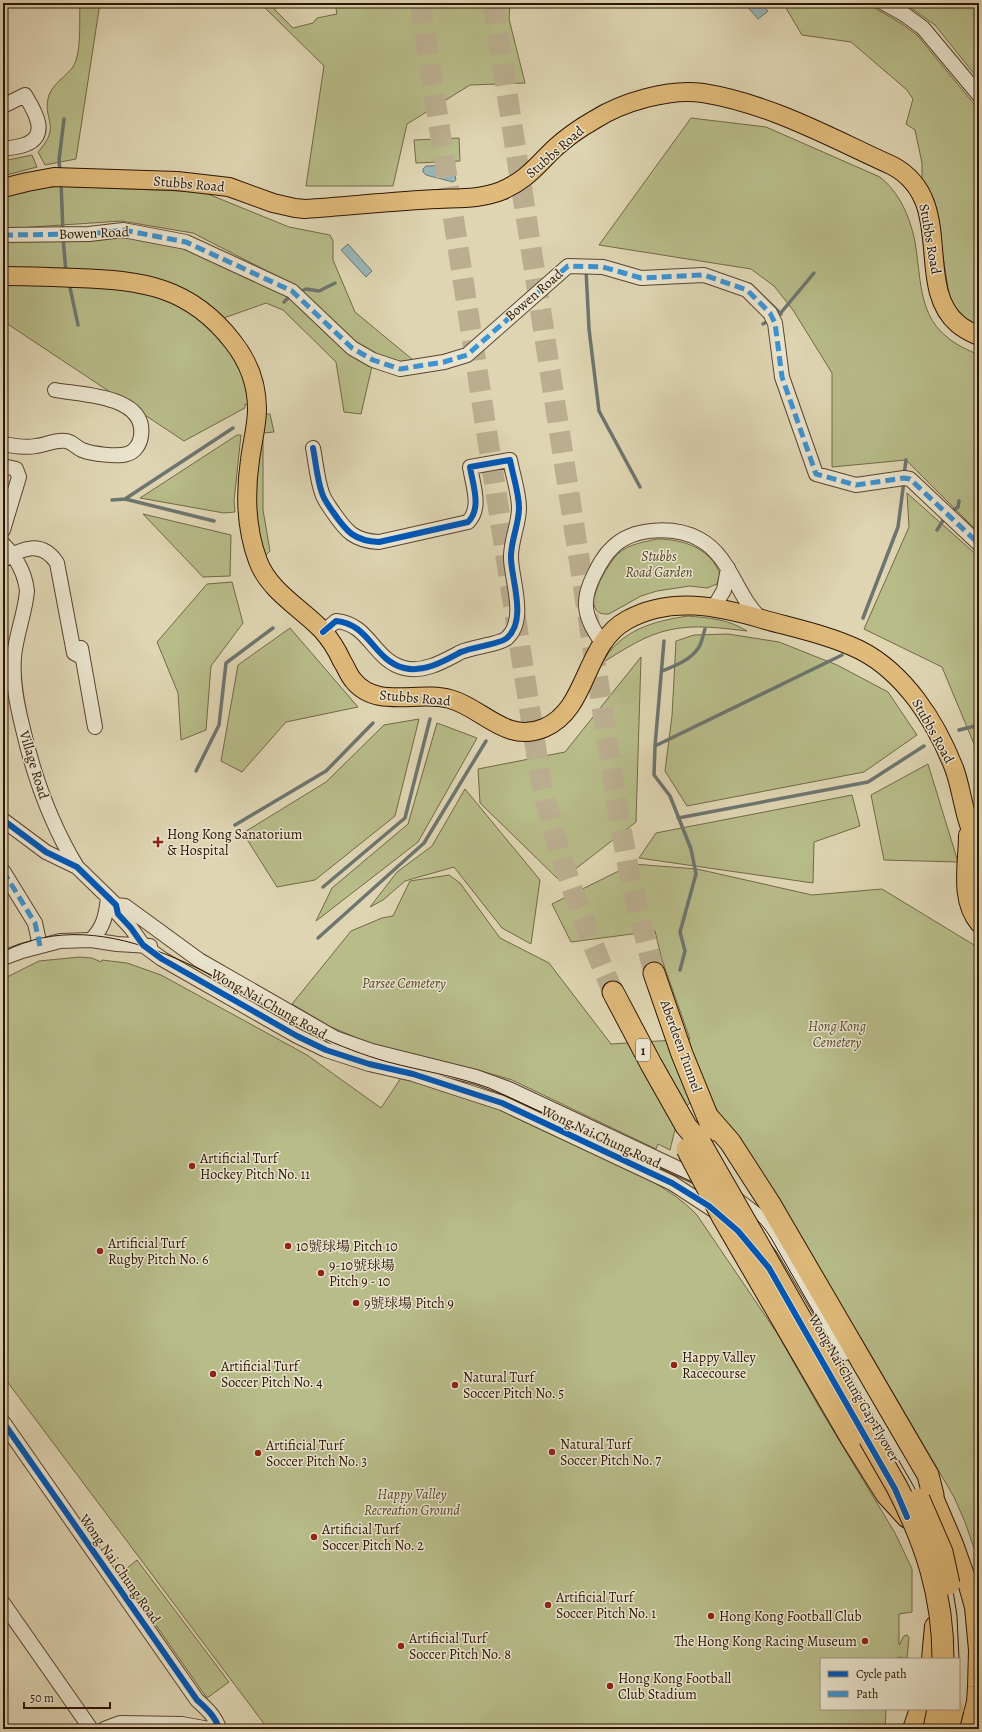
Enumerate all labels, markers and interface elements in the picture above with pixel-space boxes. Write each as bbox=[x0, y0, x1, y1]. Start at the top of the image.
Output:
street label: Stubbs Road bbox=[522, 121, 589, 183]
street label: Stubbs Road bbox=[153, 171, 226, 197]
street label: Stubbs Road bbox=[914, 202, 946, 276]
street label: Bowen Road bbox=[58, 222, 130, 244]
street label: Bowen Road bbox=[501, 264, 567, 325]
park label: Stubbs Road Garden bbox=[625, 547, 693, 582]
street label: Stubbs Road bbox=[379, 685, 452, 711]
street label: Stubbs Road bbox=[907, 695, 959, 767]
street label: Village Road bbox=[14, 728, 54, 802]
place label: Hong Kong Sanatorium & Hospital bbox=[167, 825, 303, 860]
marker: Hong Kong Sanatorium & Hospital bbox=[152, 836, 164, 848]
street label: Wong Nai Chung Road bbox=[207, 964, 331, 1044]
park label: Parsee Cemetery bbox=[362, 974, 446, 993]
street label: Aberdeen Tunnel bbox=[655, 996, 707, 1095]
park label: Hong Kong Cemetery bbox=[808, 1017, 867, 1052]
road number: 1 bbox=[636, 1039, 650, 1061]
street label: Wong Nai Chung Road bbox=[537, 1101, 664, 1173]
place label: Artificial Turf Hockey Pitch No. 11 bbox=[199, 1149, 310, 1184]
marker: Artificial Turf Hockey Pitch No. 11 bbox=[187, 1161, 197, 1171]
place label: Artificial Turf Rugby Pitch No. 6 bbox=[107, 1234, 208, 1269]
place label: 10號球場 Pitch 10 bbox=[296, 1237, 398, 1256]
marker: 10號球場 Pitch 10 bbox=[283, 1241, 293, 1251]
marker: Artificial Turf Rugby Pitch No. 6 bbox=[95, 1246, 105, 1256]
place label: 9-10號球場 Pitch 9 - 10 bbox=[329, 1256, 395, 1291]
marker: 9-10號球場 Pitch 9 - 10 bbox=[316, 1268, 326, 1278]
place label: 9號球場 Pitch 9 bbox=[364, 1294, 454, 1313]
marker: 9號球場 Pitch 9 bbox=[351, 1298, 361, 1308]
street label: Wong Nai Chung Gap Flyover bbox=[803, 1310, 904, 1466]
place label: Happy Valley Racecourse bbox=[682, 1348, 756, 1383]
place label: Artificial Turf Soccer Pitch No. 4 bbox=[220, 1357, 323, 1392]
marker: Happy Valley Racecourse bbox=[669, 1360, 679, 1370]
place label: Natural Turf Soccer Pitch No. 5 bbox=[463, 1368, 564, 1403]
marker: Artificial Turf Soccer Pitch No. 4 bbox=[208, 1369, 218, 1379]
marker: Natural Turf Soccer Pitch No. 5 bbox=[450, 1380, 460, 1390]
place label: Natural Turf Soccer Pitch No. 7 bbox=[560, 1435, 661, 1470]
place label: Artificial Turf Soccer Pitch No. 3 bbox=[265, 1436, 367, 1471]
marker: Natural Turf Soccer Pitch No. 7 bbox=[547, 1447, 557, 1457]
marker: Artificial Turf Soccer Pitch No. 3 bbox=[253, 1448, 263, 1458]
park label: Happy Valley Recreation Ground bbox=[364, 1485, 460, 1520]
street label: Wong Nai Chung Road bbox=[74, 1510, 165, 1628]
place label: Artificial Turf Soccer Pitch No. 2 bbox=[321, 1520, 424, 1555]
marker: Artificial Turf Soccer Pitch No. 2 bbox=[309, 1532, 319, 1542]
place label: Artificial Turf Soccer Pitch No. 1 bbox=[555, 1588, 656, 1623]
marker: Artificial Turf Soccer Pitch No. 1 bbox=[543, 1600, 553, 1610]
place label: Hong Kong Football Club bbox=[719, 1607, 862, 1626]
marker: Hong Kong Football Club bbox=[706, 1611, 716, 1621]
place label: Artificial Turf Soccer Pitch No. 8 bbox=[408, 1629, 511, 1664]
place label: The Hong Kong Racing Museum bbox=[674, 1632, 857, 1651]
marker: The Hong Kong Racing Museum bbox=[860, 1636, 870, 1646]
marker: Artificial Turf Soccer Pitch No. 8 bbox=[396, 1641, 406, 1651]
legend bbox=[820, 1658, 960, 1710]
text: Cycle path bbox=[856, 1666, 907, 1682]
place label: Hong Kong Football Club Stadium bbox=[618, 1669, 732, 1704]
marker: Hong Kong Football Club Stadium bbox=[605, 1681, 615, 1691]
scale bar bbox=[24, 1684, 110, 1710]
text: Path bbox=[856, 1686, 879, 1702]
text: 50 m bbox=[30, 1690, 54, 1706]

